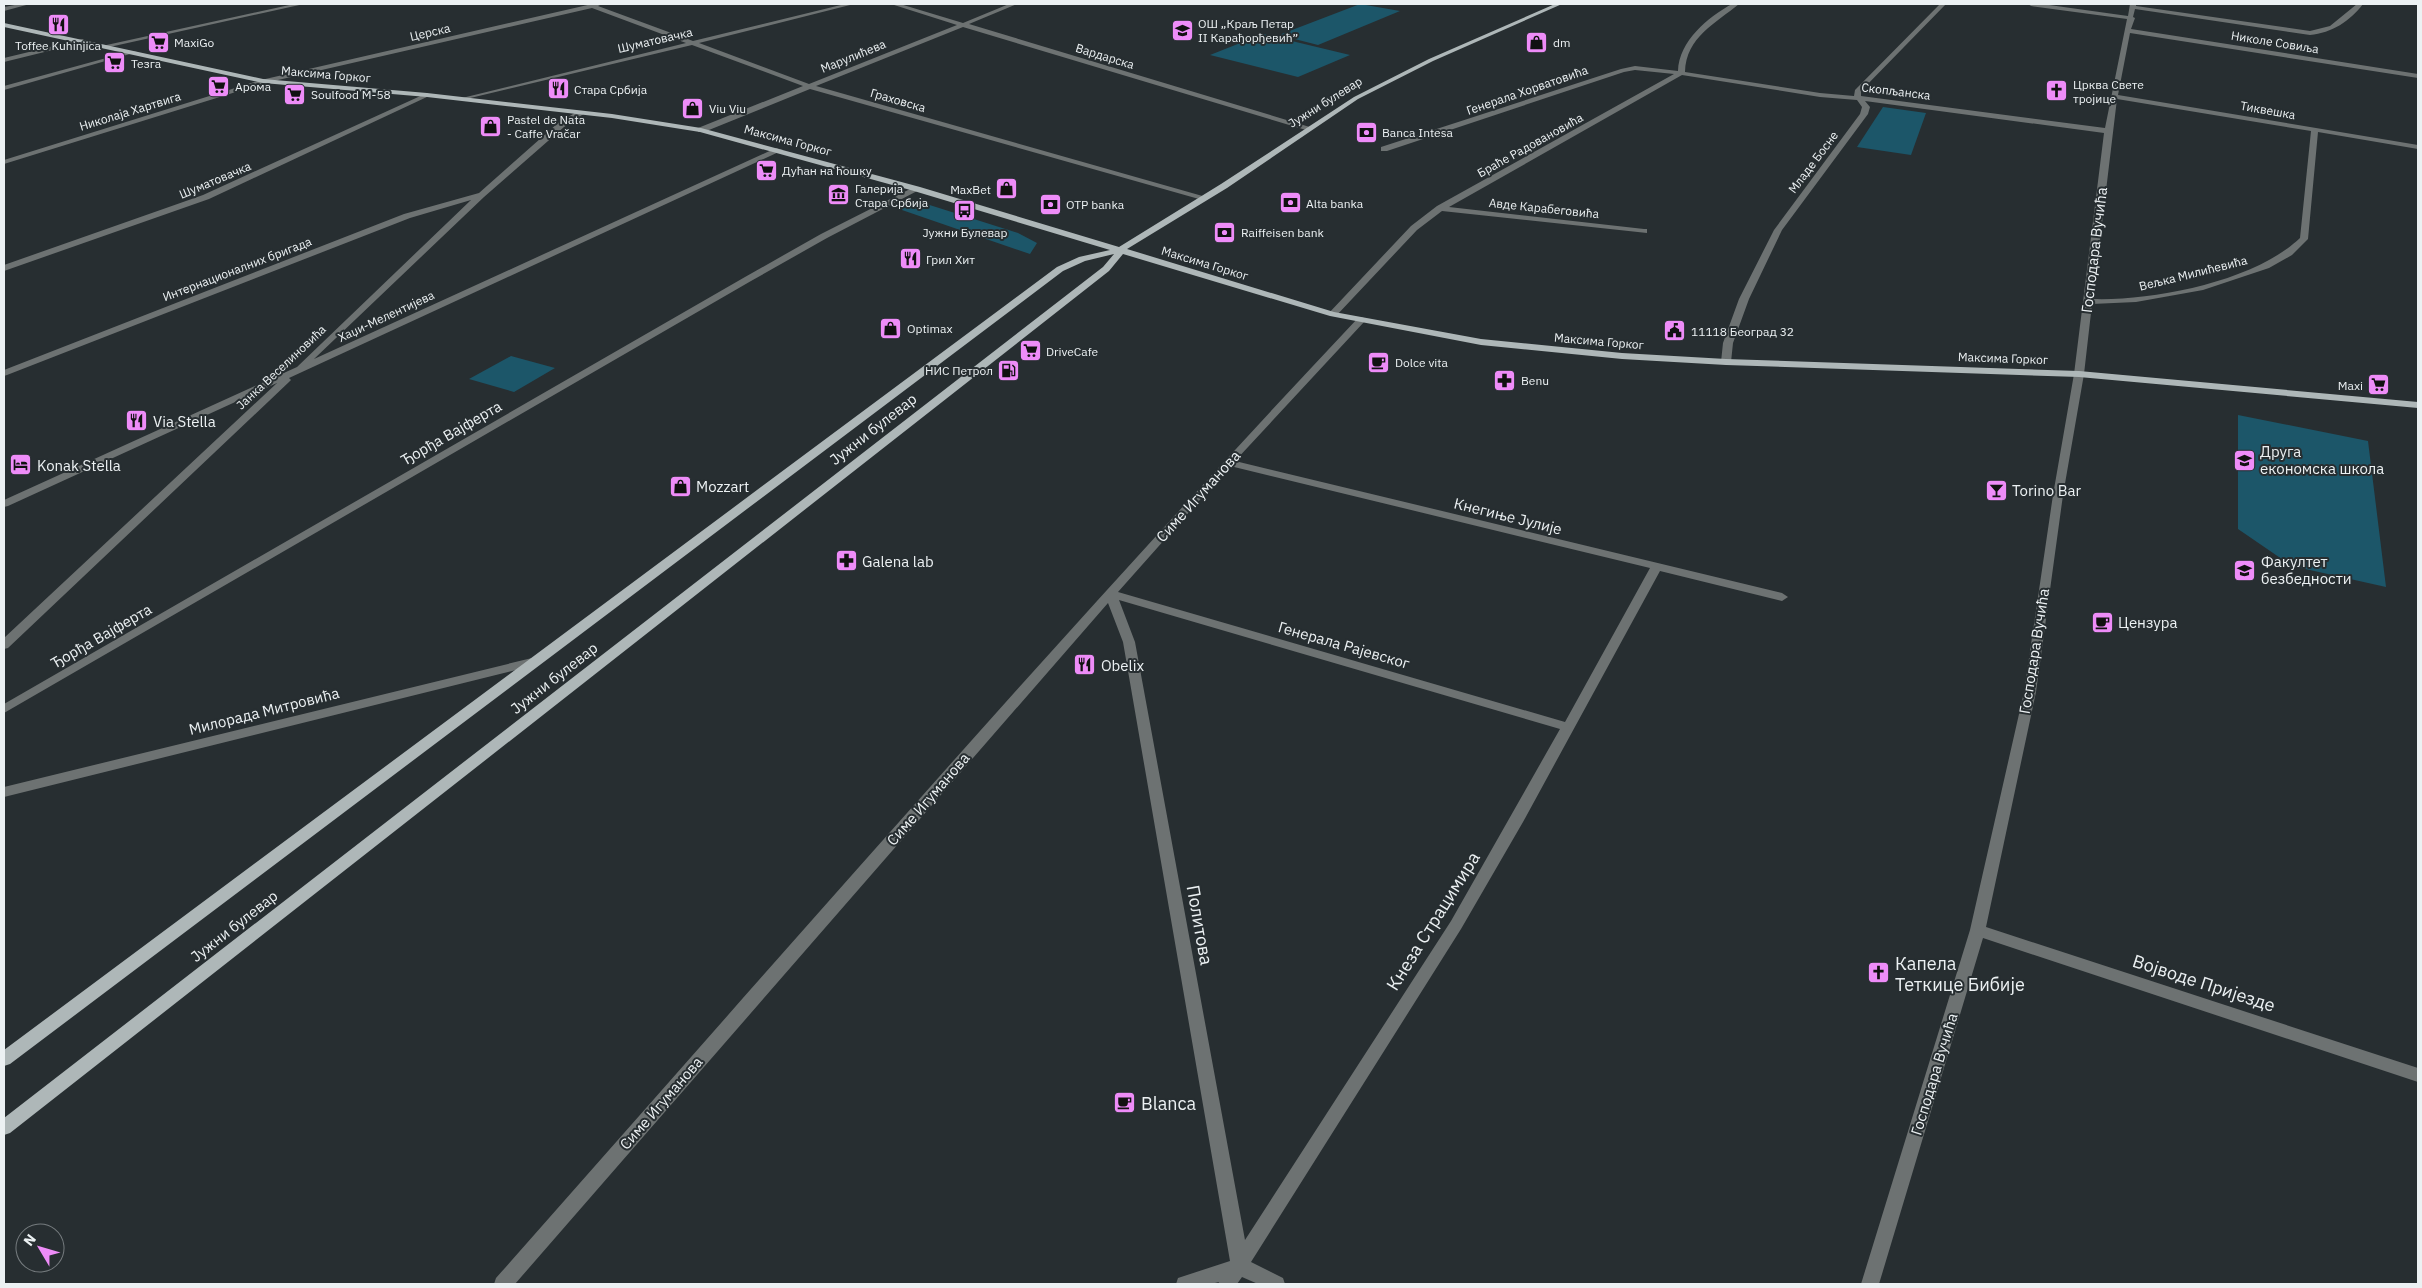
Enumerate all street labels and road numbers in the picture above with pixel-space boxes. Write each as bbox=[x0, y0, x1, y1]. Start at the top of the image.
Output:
street label: Церска bbox=[408, 20, 452, 44]
street label: Шуматовачка bbox=[616, 24, 695, 56]
street label: Николе Совиља bbox=[2230, 28, 2321, 56]
street label: Марулићева bbox=[818, 36, 888, 76]
street label: Вардарска bbox=[1074, 40, 1137, 72]
street label: Генерала Хорватовића bbox=[1464, 62, 1590, 118]
street label: Максима Горког bbox=[280, 63, 372, 85]
street label: Јужни булевар bbox=[1285, 73, 1365, 131]
street label: Скопљанска bbox=[1861, 79, 1932, 103]
street label: Граховска bbox=[869, 85, 928, 115]
street label: Николаја Хартвига bbox=[77, 88, 183, 134]
street label: Тиквешка bbox=[2239, 98, 2297, 122]
street label: Браће Радовановића bbox=[1474, 109, 1586, 180]
street label: Максима Горког bbox=[743, 121, 833, 159]
street label: Младе Босне bbox=[1785, 128, 1841, 196]
street label: Шуматовачка bbox=[177, 158, 254, 202]
street label: Господара Вучића bbox=[2077, 186, 2111, 314]
street label: Авде Карабеговића bbox=[1488, 195, 1600, 221]
street label: Интернационалних бригада bbox=[160, 233, 314, 304]
street label: Максима Горког bbox=[1160, 243, 1250, 283]
street label: Вељка Милићевића bbox=[2137, 252, 2249, 294]
street label: Хаџи-Мелентијева bbox=[335, 287, 437, 345]
street label: Јанка Веселиновића bbox=[233, 321, 329, 412]
street label: Максима Горког bbox=[1553, 330, 1645, 352]
street label: Максима Горког bbox=[1958, 349, 2048, 367]
street label: Јужни булевар bbox=[826, 389, 920, 469]
street label: Ђорђа Вајферта bbox=[397, 396, 505, 470]
street label: Симе Игуманова bbox=[1152, 446, 1244, 546]
street label: Кнегиње Јулије bbox=[1452, 493, 1564, 539]
street label: Господара Вучића bbox=[2015, 587, 2053, 715]
street label: Ђорђа Вајферта bbox=[47, 599, 155, 673]
street label: Генерала Рајевског bbox=[1276, 617, 1412, 673]
street label: Јужни булевар bbox=[507, 638, 601, 718]
street label: Милорада Митровића bbox=[187, 683, 341, 739]
street label: Симе Игуманова bbox=[882, 749, 974, 849]
street label: Кнеза Страцимира bbox=[1381, 847, 1485, 995]
street label: Политова bbox=[1182, 883, 1218, 967]
street label: Јужни булевар bbox=[187, 886, 281, 966]
street label: Војводе Пријезде bbox=[2130, 949, 2278, 1017]
street label: Господара Вучића bbox=[1906, 1011, 1962, 1137]
street label: Симе Игуманова bbox=[615, 1053, 707, 1153]

